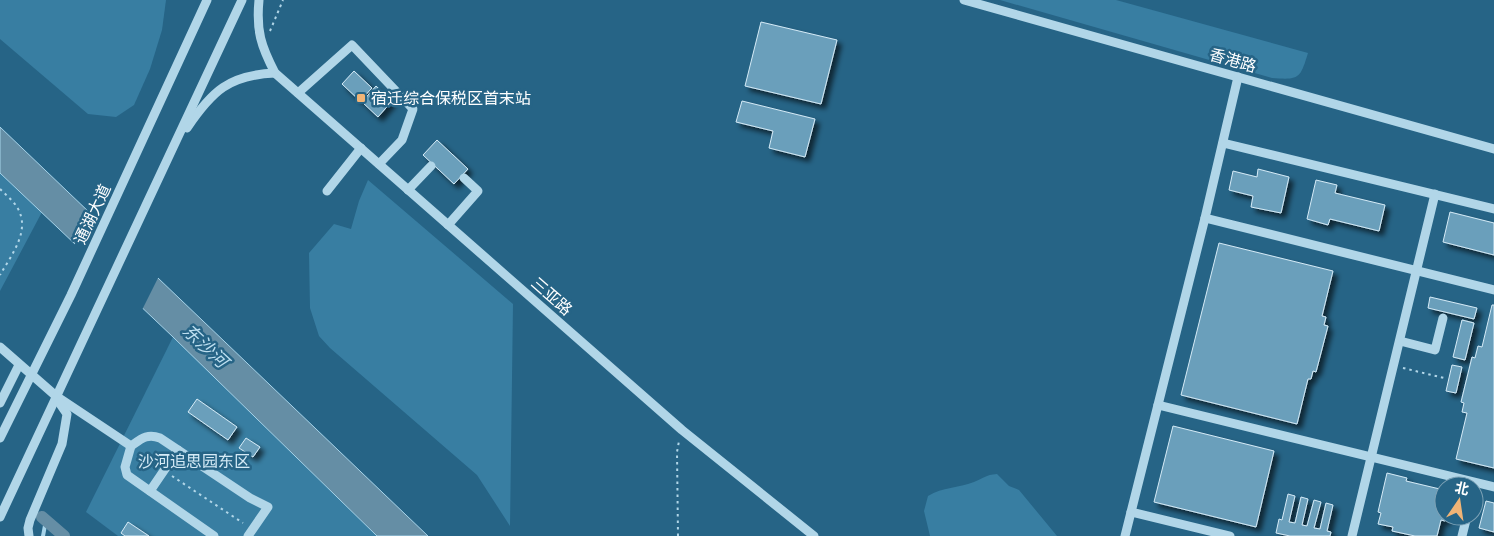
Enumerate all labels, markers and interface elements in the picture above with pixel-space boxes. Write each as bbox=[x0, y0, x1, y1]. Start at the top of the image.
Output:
street label: 香港路 bbox=[1207, 44, 1259, 77]
place label: 宿迁综合保税区首末站 bbox=[371, 88, 531, 109]
marker: 宿迁综合保税区首末站 bbox=[355, 92, 367, 104]
street label: 通湖大道 bbox=[69, 181, 115, 248]
street label: 三亚路 bbox=[527, 273, 577, 320]
water label: 东沙河 bbox=[177, 319, 235, 375]
park label: 沙河追思园东区 bbox=[138, 451, 250, 472]
north arrow bbox=[1434, 476, 1484, 526]
text: 北 bbox=[1453, 478, 1471, 499]

